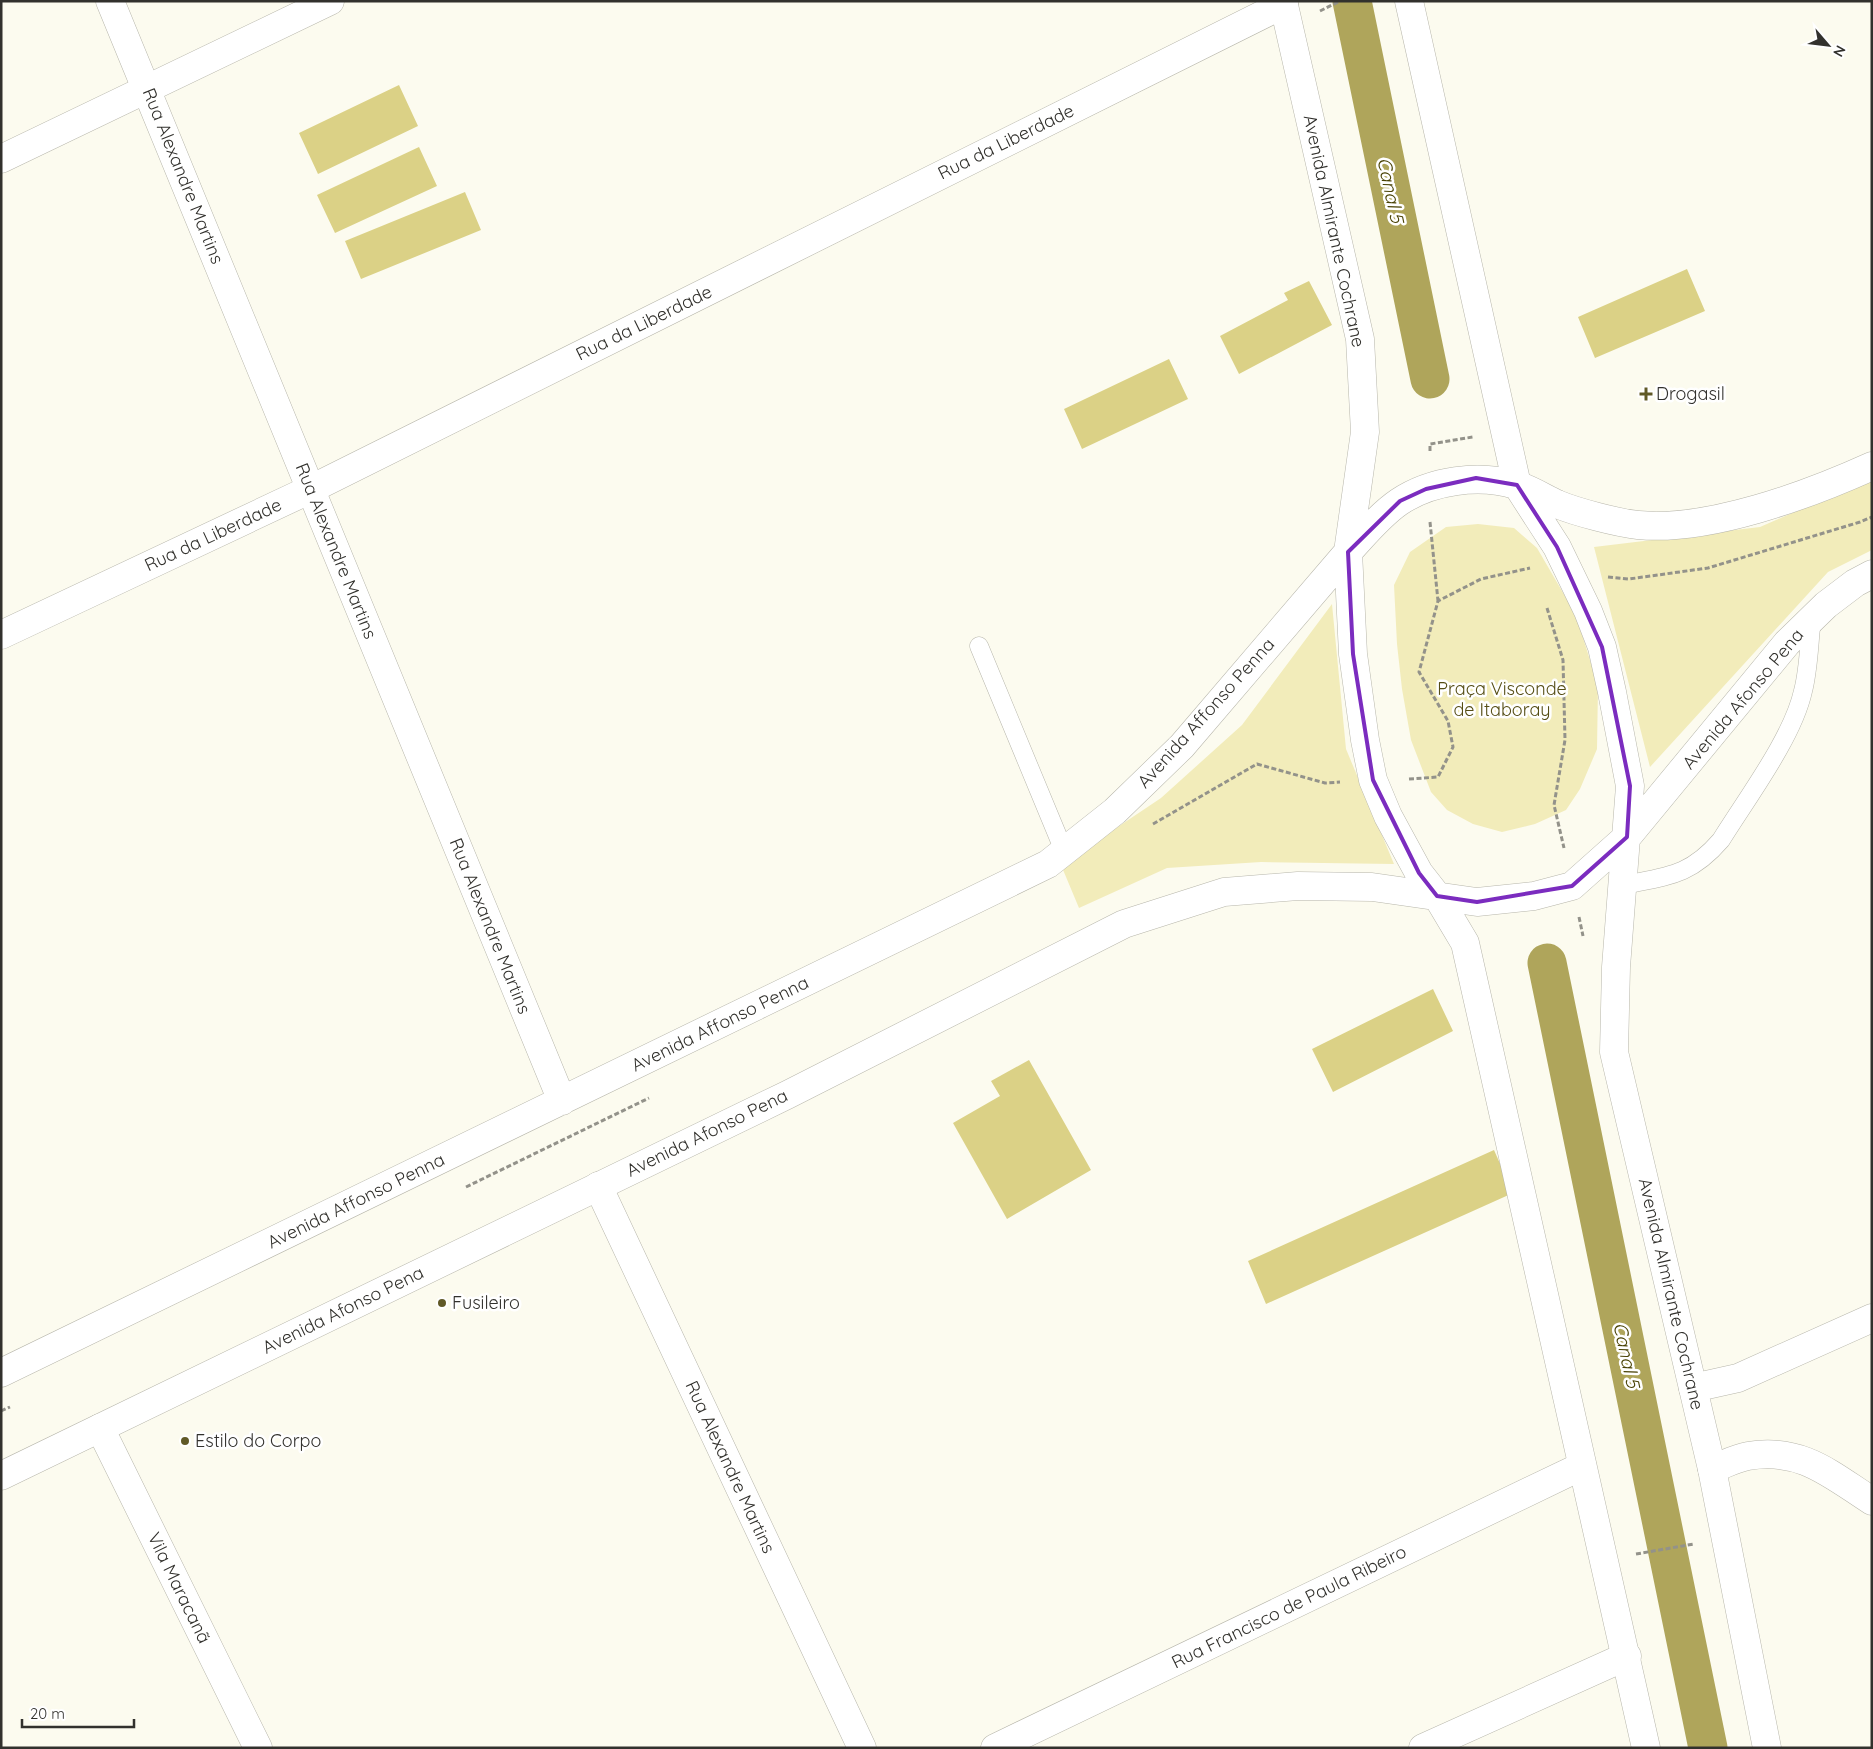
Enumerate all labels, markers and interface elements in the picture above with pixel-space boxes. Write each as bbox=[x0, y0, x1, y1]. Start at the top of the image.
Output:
north arrow bbox=[1803, 20, 1853, 70]
text: N bbox=[1829, 42, 1850, 60]
street label: Rua Alexandre Martins bbox=[138, 85, 229, 267]
street label: Rua da Liberdade bbox=[934, 99, 1078, 184]
street label: Avenida Almirante Cochrane bbox=[1299, 112, 1370, 349]
water label: Canal 5 bbox=[1372, 155, 1410, 228]
street label: Rua da Liberdade bbox=[572, 280, 716, 365]
place label: Drogasil bbox=[1656, 382, 1725, 405]
marker: Drogasil bbox=[1640, 388, 1652, 400]
street label: Rua Alexandre Martins bbox=[291, 460, 382, 642]
street label: Rua da Liberdade bbox=[141, 493, 285, 576]
street label: Avenida Afonso Pena bbox=[1677, 624, 1808, 774]
street label: Avenida Affonso Penna bbox=[1132, 633, 1279, 793]
park label: Praça Visconde de Itaboray bbox=[1437, 677, 1567, 721]
street label: Rua Alexandre Martins bbox=[445, 835, 536, 1017]
street label: Avenida Affonso Penna bbox=[627, 971, 812, 1076]
street label: Avenida Afonso Pena bbox=[622, 1083, 791, 1182]
street label: Avenida Affonso Penna bbox=[263, 1148, 448, 1253]
street label: Avenida Almirante Cochrane bbox=[1634, 1176, 1709, 1412]
street label: Avenida Afonso Pena bbox=[258, 1260, 427, 1359]
place label: Fusileiro bbox=[452, 1291, 520, 1314]
marker: Fusileiro bbox=[436, 1297, 448, 1309]
water label: Canal 5 bbox=[1608, 1320, 1646, 1393]
street label: Rua Alexandre Martins bbox=[680, 1377, 781, 1557]
place label: Estilo do Corpo bbox=[195, 1429, 321, 1452]
marker: Estilo do Corpo bbox=[179, 1435, 191, 1447]
street label: Vila Maracanã bbox=[143, 1528, 216, 1647]
street label: Rua Francisco de Paula Ribeiro bbox=[1168, 1540, 1410, 1674]
scale bar bbox=[22, 1696, 135, 1728]
text: 20 m bbox=[30, 1704, 65, 1723]

